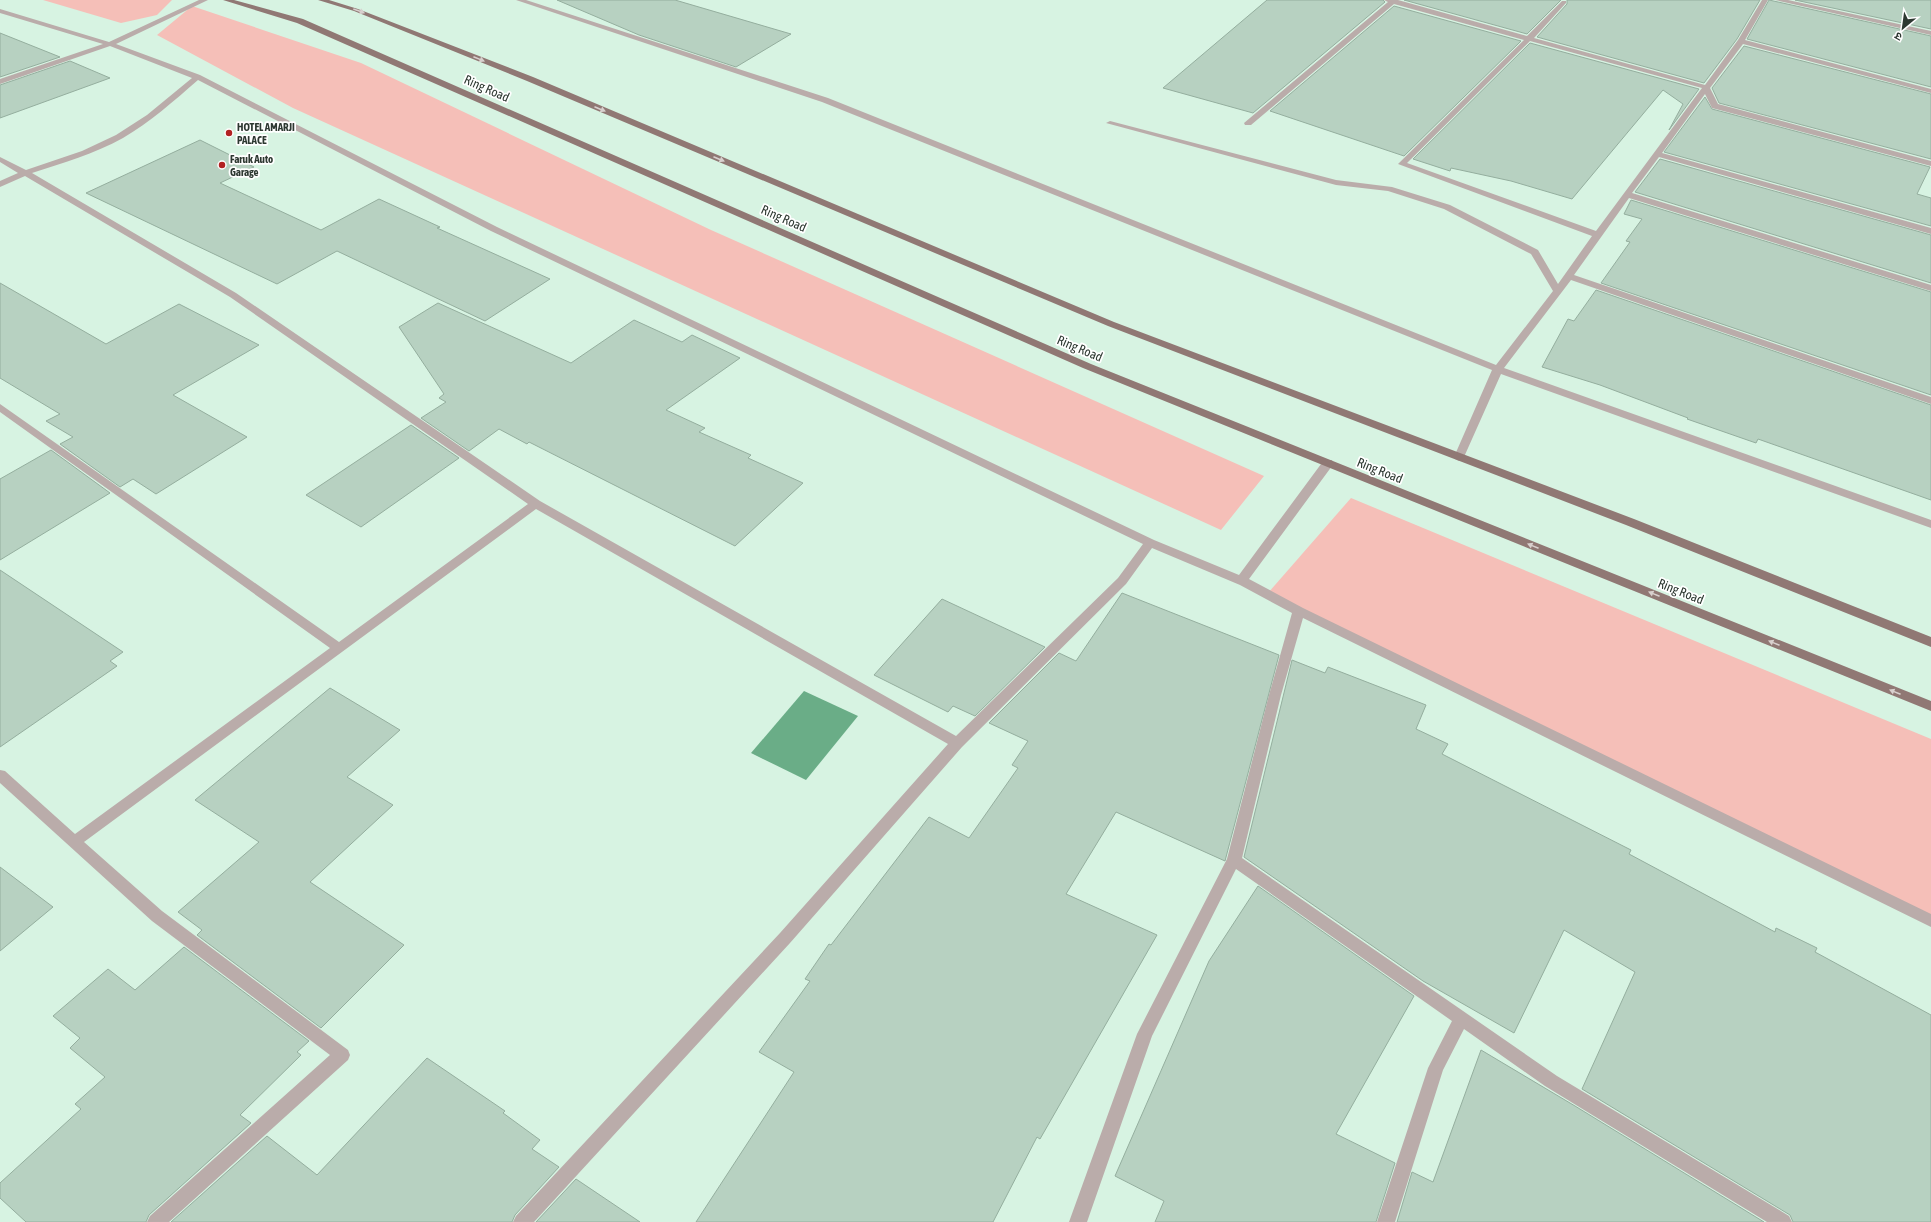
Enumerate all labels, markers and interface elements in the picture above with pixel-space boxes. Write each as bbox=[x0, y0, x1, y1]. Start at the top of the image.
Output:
one-way arrow bbox=[353, 8, 365, 14]
north arrow bbox=[1883, 8, 1923, 48]
text: उ bbox=[1892, 30, 1904, 44]
one-way arrow bbox=[474, 56, 485, 62]
street label: Ring Road bbox=[462, 72, 512, 105]
one-way arrow bbox=[594, 106, 606, 112]
place label: HOTEL AMARJI PALACE bbox=[237, 121, 295, 146]
marker: HOTEL AMARJI PALACE bbox=[224, 128, 234, 138]
place label: Faruk Auto Garage bbox=[230, 153, 273, 178]
one-way arrow bbox=[714, 156, 725, 162]
marker: Faruk Auto Garage bbox=[217, 160, 227, 170]
street label: Ring Road bbox=[759, 202, 809, 235]
street label: Ring Road bbox=[1055, 332, 1105, 365]
street label: Ring Road bbox=[1355, 455, 1405, 486]
one-way arrow bbox=[1527, 542, 1539, 548]
street label: Ring Road bbox=[1656, 576, 1706, 607]
one-way arrow bbox=[1647, 591, 1659, 597]
one-way arrow bbox=[1769, 640, 1780, 646]
one-way arrow bbox=[1888, 688, 1900, 694]

